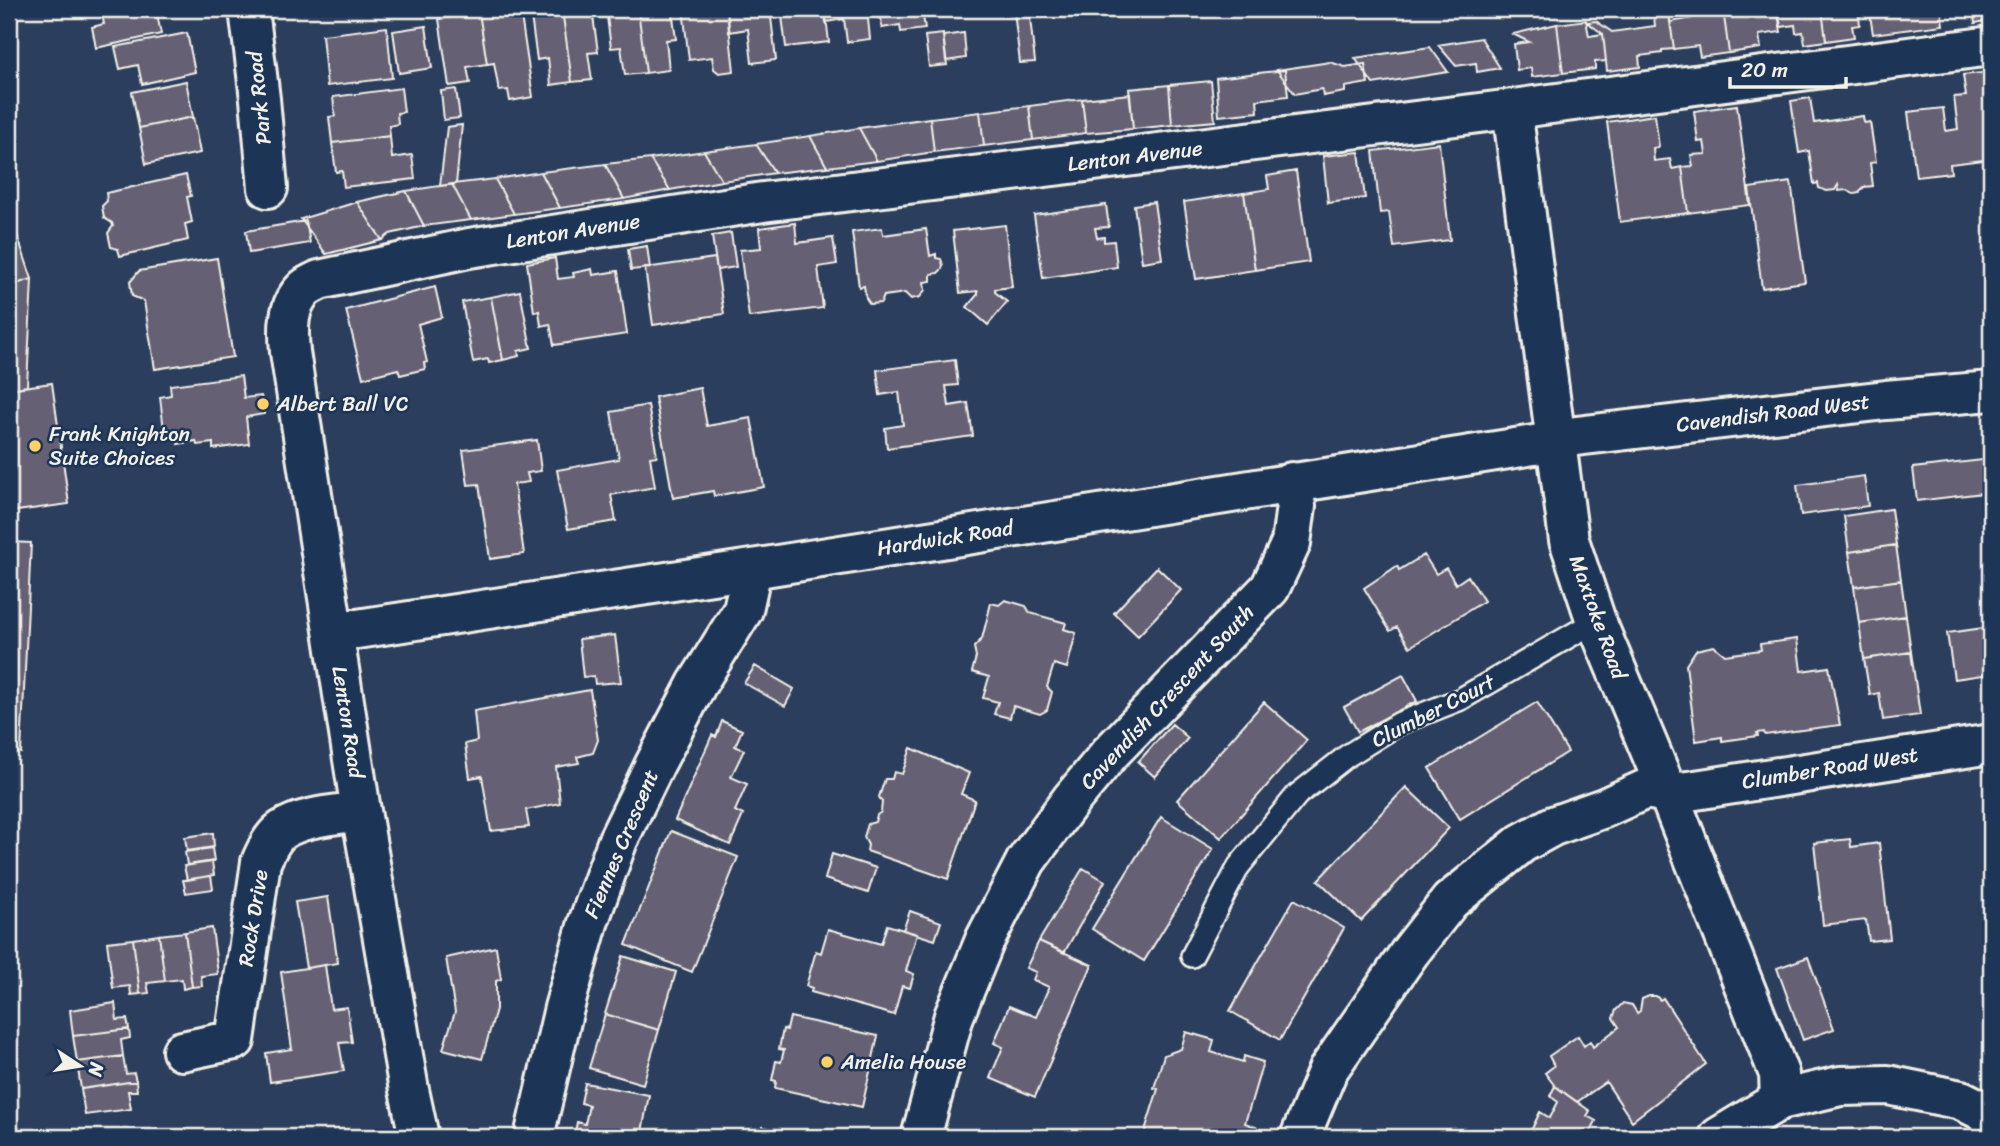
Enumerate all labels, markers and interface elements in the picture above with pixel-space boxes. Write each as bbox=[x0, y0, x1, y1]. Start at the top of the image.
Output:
scale bar bbox=[1730, 46, 1846, 90]
street label: Park Road bbox=[235, 48, 283, 147]
text: 20 m bbox=[1741, 51, 1788, 89]
street label: Lenton Avenue bbox=[1065, 129, 1205, 183]
street label: Lenton Avenue bbox=[503, 202, 643, 260]
street label: Cavendish Road West bbox=[1674, 382, 1872, 444]
place label: Albert Ball VC bbox=[276, 385, 409, 423]
marker: Albert Ball VC bbox=[255, 396, 271, 412]
place label: Frank Knighton Suite Choices bbox=[49, 415, 190, 477]
marker: Frank Knighton Suite Choices bbox=[27, 438, 43, 454]
street label: Hardwick Road bbox=[874, 508, 1018, 568]
street label: Maxtoke Road bbox=[1558, 549, 1639, 686]
street label: Cavendish Crescent South bbox=[1070, 595, 1264, 799]
street label: Lenton Road bbox=[320, 663, 376, 783]
street label: Clumber Court bbox=[1365, 663, 1503, 758]
street label: Clumber Road West bbox=[1739, 735, 1921, 801]
street label: Fiennes Crescent bbox=[572, 763, 670, 925]
street label: Rock Drive bbox=[227, 867, 279, 969]
north arrow bbox=[46, 1030, 116, 1100]
place label: Amelia House bbox=[840, 1043, 966, 1081]
marker: Amelia House bbox=[819, 1054, 835, 1070]
text: N bbox=[78, 1059, 114, 1080]

